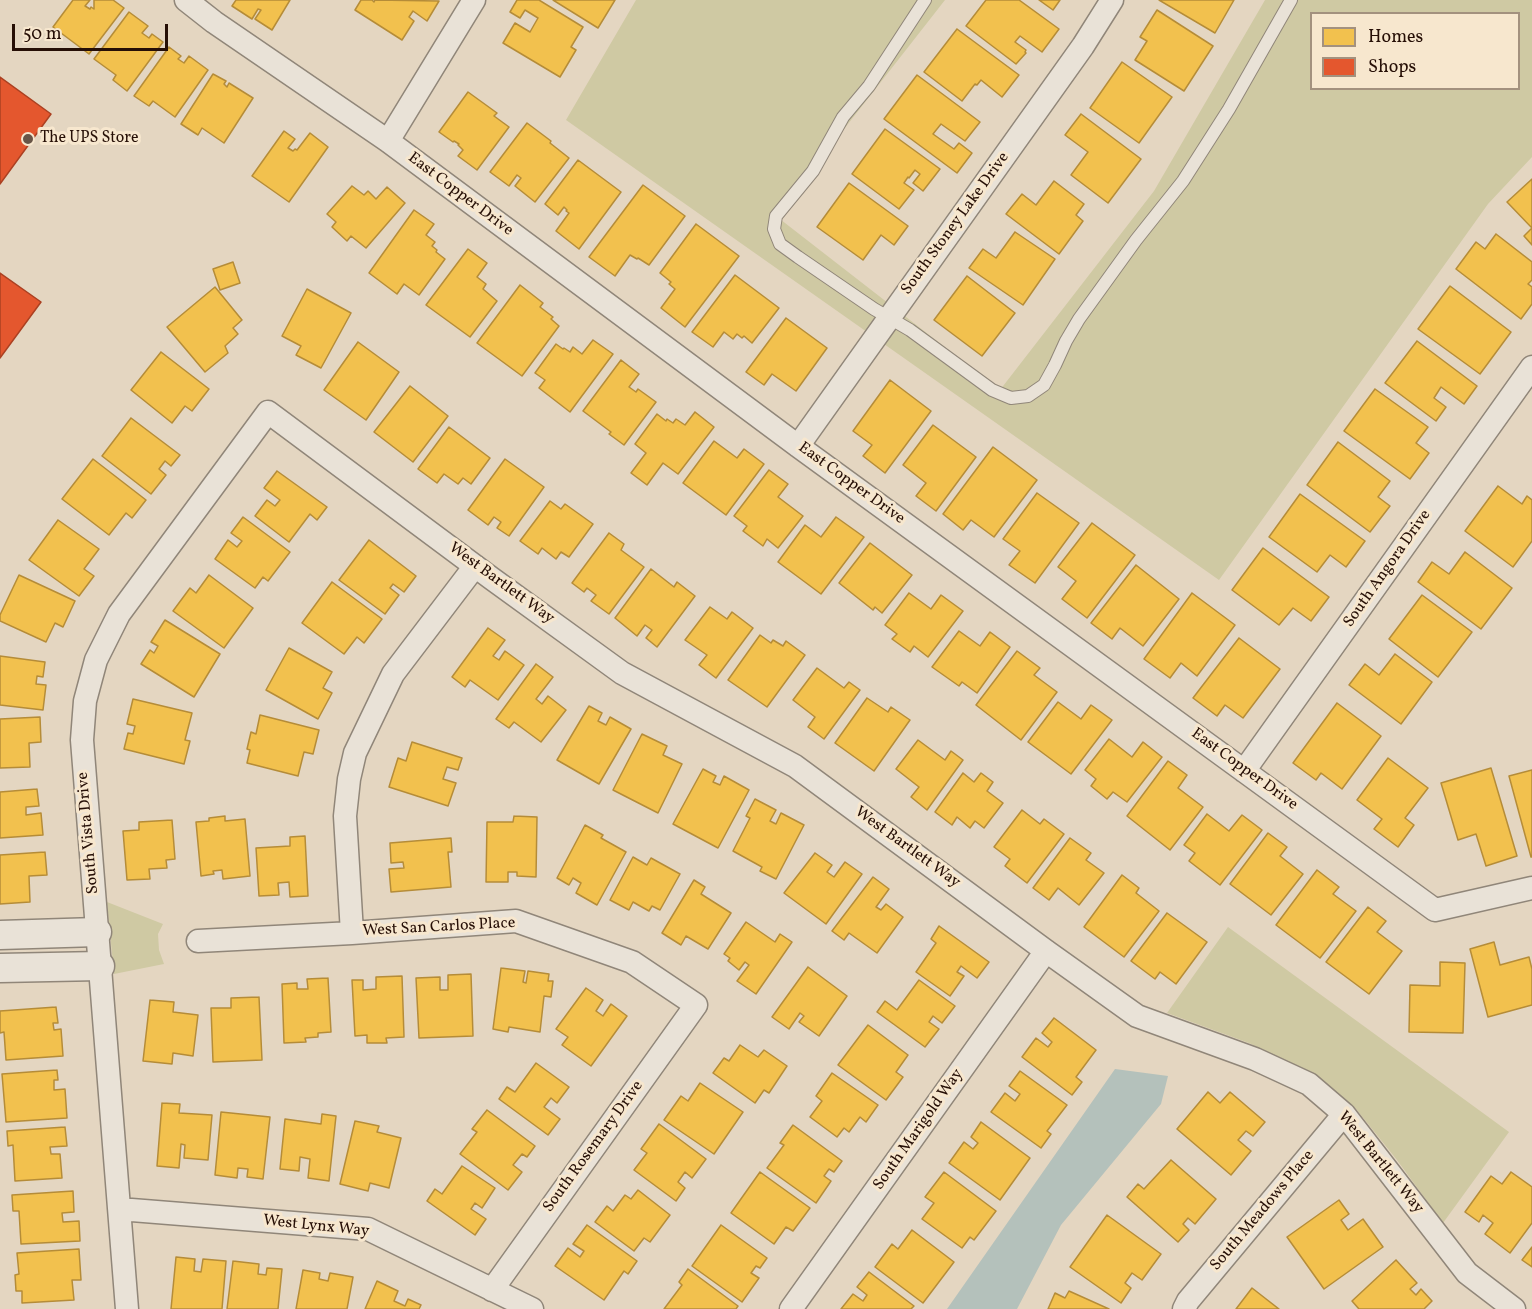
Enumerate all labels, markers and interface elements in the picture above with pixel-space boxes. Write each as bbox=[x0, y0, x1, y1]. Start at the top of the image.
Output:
scale bar bbox=[15, 12, 171, 50]
legend bbox=[1310, 12, 1520, 90]
text: 50 m bbox=[23, 22, 62, 47]
text: Homes bbox=[1368, 25, 1423, 50]
text: Shops bbox=[1368, 55, 1416, 80]
place label: The UPS Store bbox=[40, 129, 139, 149]
marker: The UPS Store bbox=[21, 132, 35, 146]
street label: East Copper Drive bbox=[403, 149, 517, 241]
street label: South Stoney Lake Drive bbox=[898, 149, 1014, 299]
street label: East Copper Drive bbox=[794, 439, 908, 529]
street label: South Angora Drive bbox=[1340, 506, 1436, 632]
street label: West Bartlett Way bbox=[444, 539, 558, 629]
street label: East Copper Drive bbox=[1187, 725, 1301, 815]
street label: South Vista Drive bbox=[74, 771, 104, 895]
street label: West Bartlett Way bbox=[850, 803, 964, 893]
street label: West San Carlos Place bbox=[362, 914, 516, 942]
street label: South Marigold Way bbox=[870, 1066, 968, 1194]
street label: South Rosemary Drive bbox=[540, 1077, 648, 1217]
street label: West Bartlett Way bbox=[1333, 1108, 1427, 1218]
street label: South Meadows Place bbox=[1207, 1147, 1319, 1275]
street label: West Lynx Way bbox=[262, 1212, 370, 1242]

